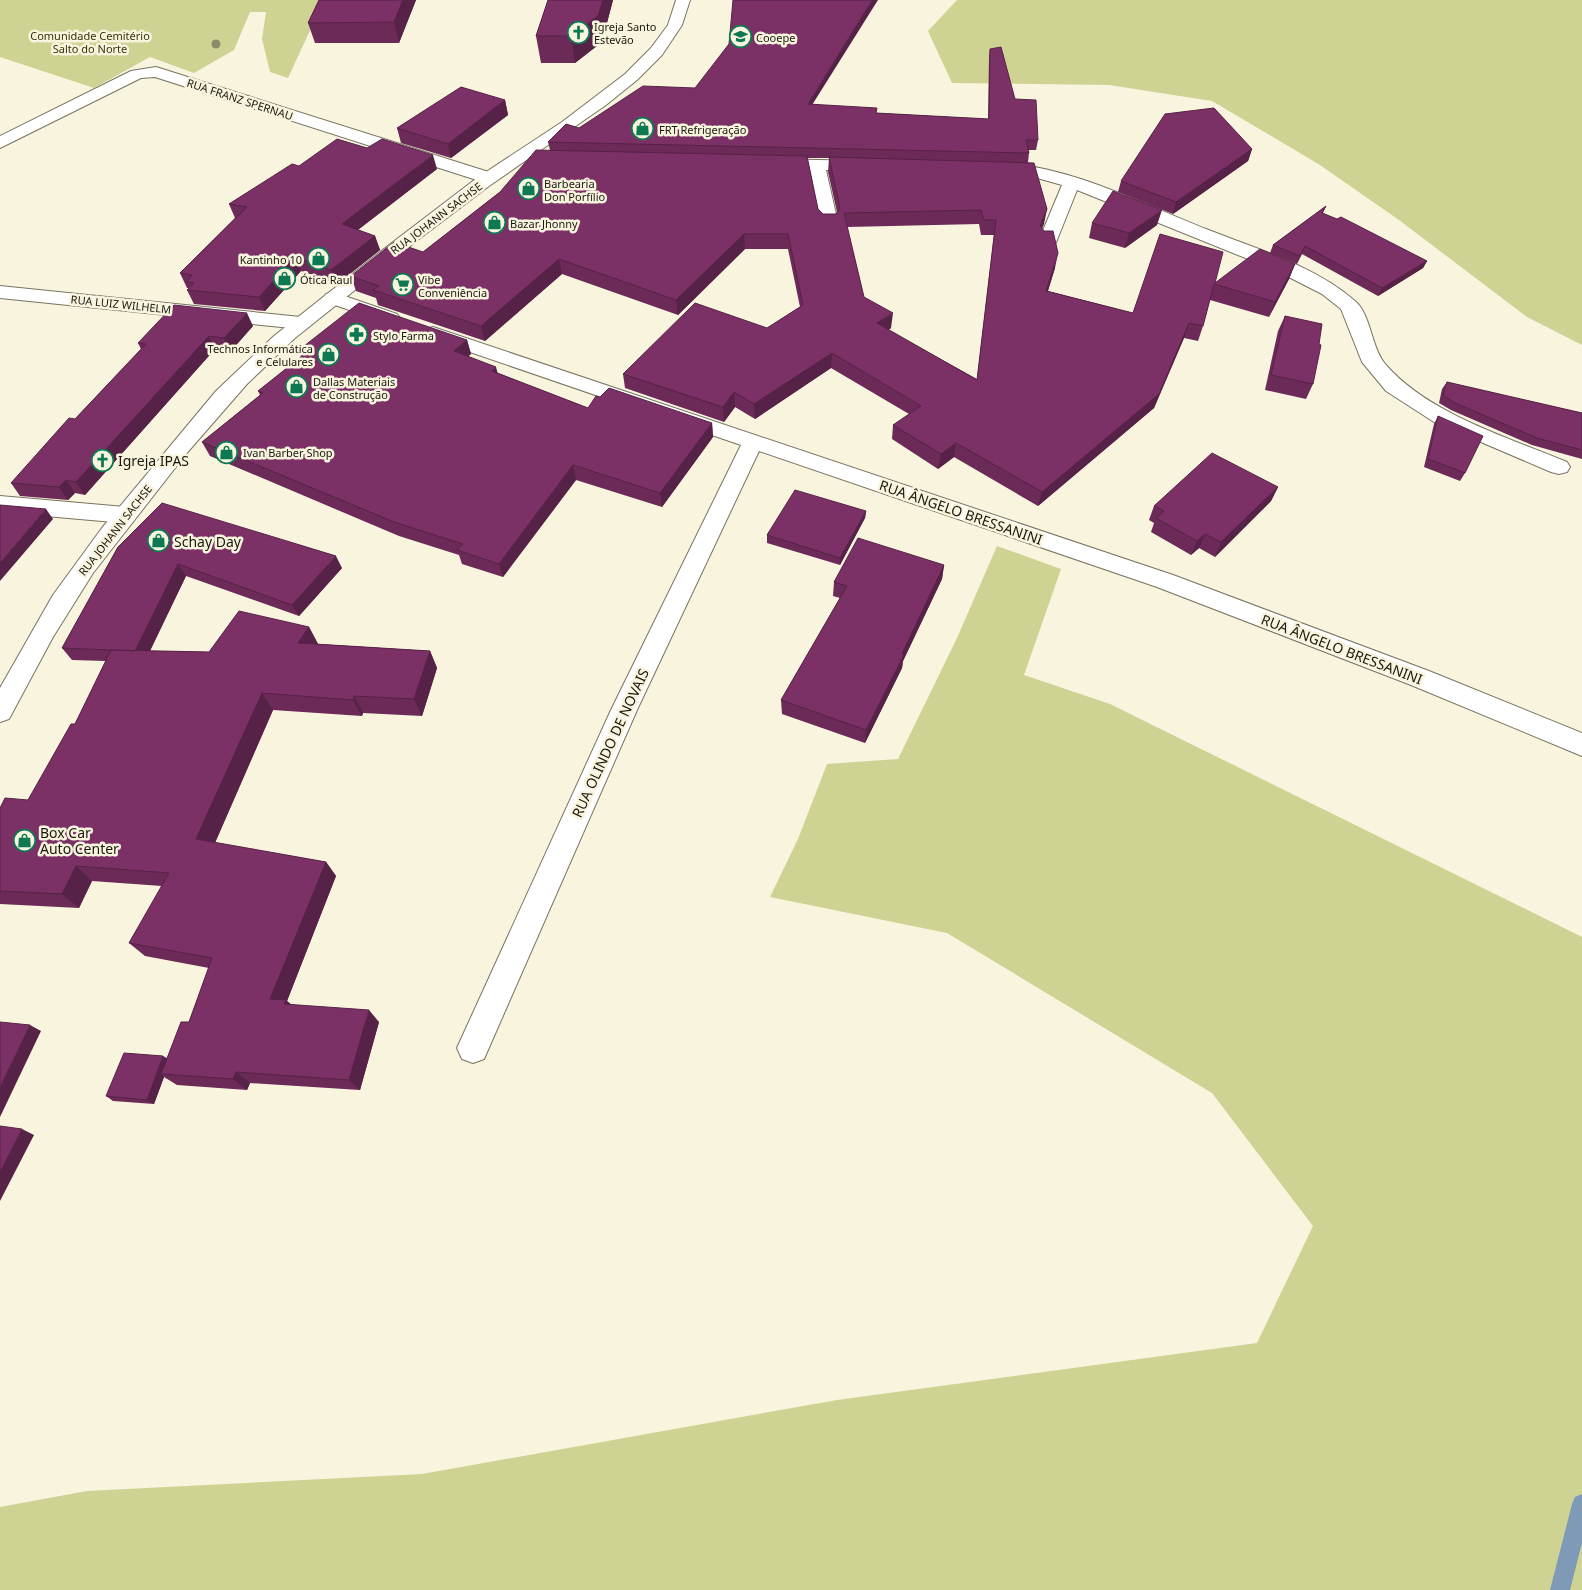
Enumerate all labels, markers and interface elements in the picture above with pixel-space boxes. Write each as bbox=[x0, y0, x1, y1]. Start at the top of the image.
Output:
place label: Igreja Santo Estevão bbox=[594, 19, 657, 47]
church icon: Igreja Santo Estevão bbox=[566, 20, 590, 44]
school or university icon: Cooepe bbox=[728, 25, 752, 49]
park label: Comunidade Cemitério Salto do Norte bbox=[30, 28, 150, 56]
place label: Cooepe bbox=[756, 30, 795, 45]
street label: RUA FRANZ SPERNAU bbox=[185, 75, 295, 123]
shop icon: FRT Refrigeração bbox=[631, 117, 655, 141]
place label: FRT Refrigeração bbox=[659, 122, 747, 137]
place label: Barbearia Don Porfílio bbox=[544, 176, 605, 204]
shop icon: Barbearia Don Porfílio bbox=[516, 177, 540, 201]
street label: RUA JOHANN SACHSE bbox=[387, 179, 485, 257]
shop icon: Bazar Jhonny bbox=[482, 211, 506, 235]
place label: Bazar Jhonny bbox=[510, 216, 578, 231]
shop icon: Kantinho 10 bbox=[306, 247, 330, 271]
place label: Kantinho 10 bbox=[240, 252, 302, 267]
shop icon: Ótica Raul bbox=[272, 267, 296, 291]
place label: Ótica Raul bbox=[300, 272, 352, 287]
place label: Vibe Conveniência bbox=[418, 272, 487, 300]
supermarket icon: Vibe Conveniência bbox=[390, 273, 414, 297]
street label: RUA LUIZ WILHELM bbox=[70, 291, 172, 317]
pharmacy icon: Stylo Farma bbox=[345, 323, 369, 347]
place label: Stylo Farma bbox=[373, 328, 434, 343]
place label: Technos Informática e Celulares bbox=[208, 341, 313, 369]
shop icon: Technos Informática e Celulares bbox=[317, 342, 341, 366]
place label: Dallas Materiais de Construção bbox=[313, 374, 395, 402]
shop icon: Dallas Materiais de Construção bbox=[285, 375, 309, 399]
shop icon: Ivan Barber Shop bbox=[215, 440, 239, 464]
place label: Ivan Barber Shop bbox=[243, 445, 333, 460]
church icon: Igreja IPAS bbox=[90, 448, 114, 472]
place label: Igreja IPAS bbox=[118, 451, 189, 470]
street label: RUA ÂNGELO BRESSANINI bbox=[877, 475, 1045, 549]
street label: RUA JOHANN SACHSE bbox=[75, 482, 155, 578]
shop icon: Schay Day bbox=[146, 529, 170, 553]
place label: Schay Day bbox=[174, 532, 242, 551]
street label: RUA ÂNGELO BRESSANINI bbox=[1259, 609, 1426, 689]
street label: RUA OLINDO DE NOVAIS bbox=[567, 665, 653, 820]
place label: Box Car Auto Center bbox=[40, 823, 119, 858]
shop icon: Box Car Auto Center bbox=[12, 828, 36, 852]

